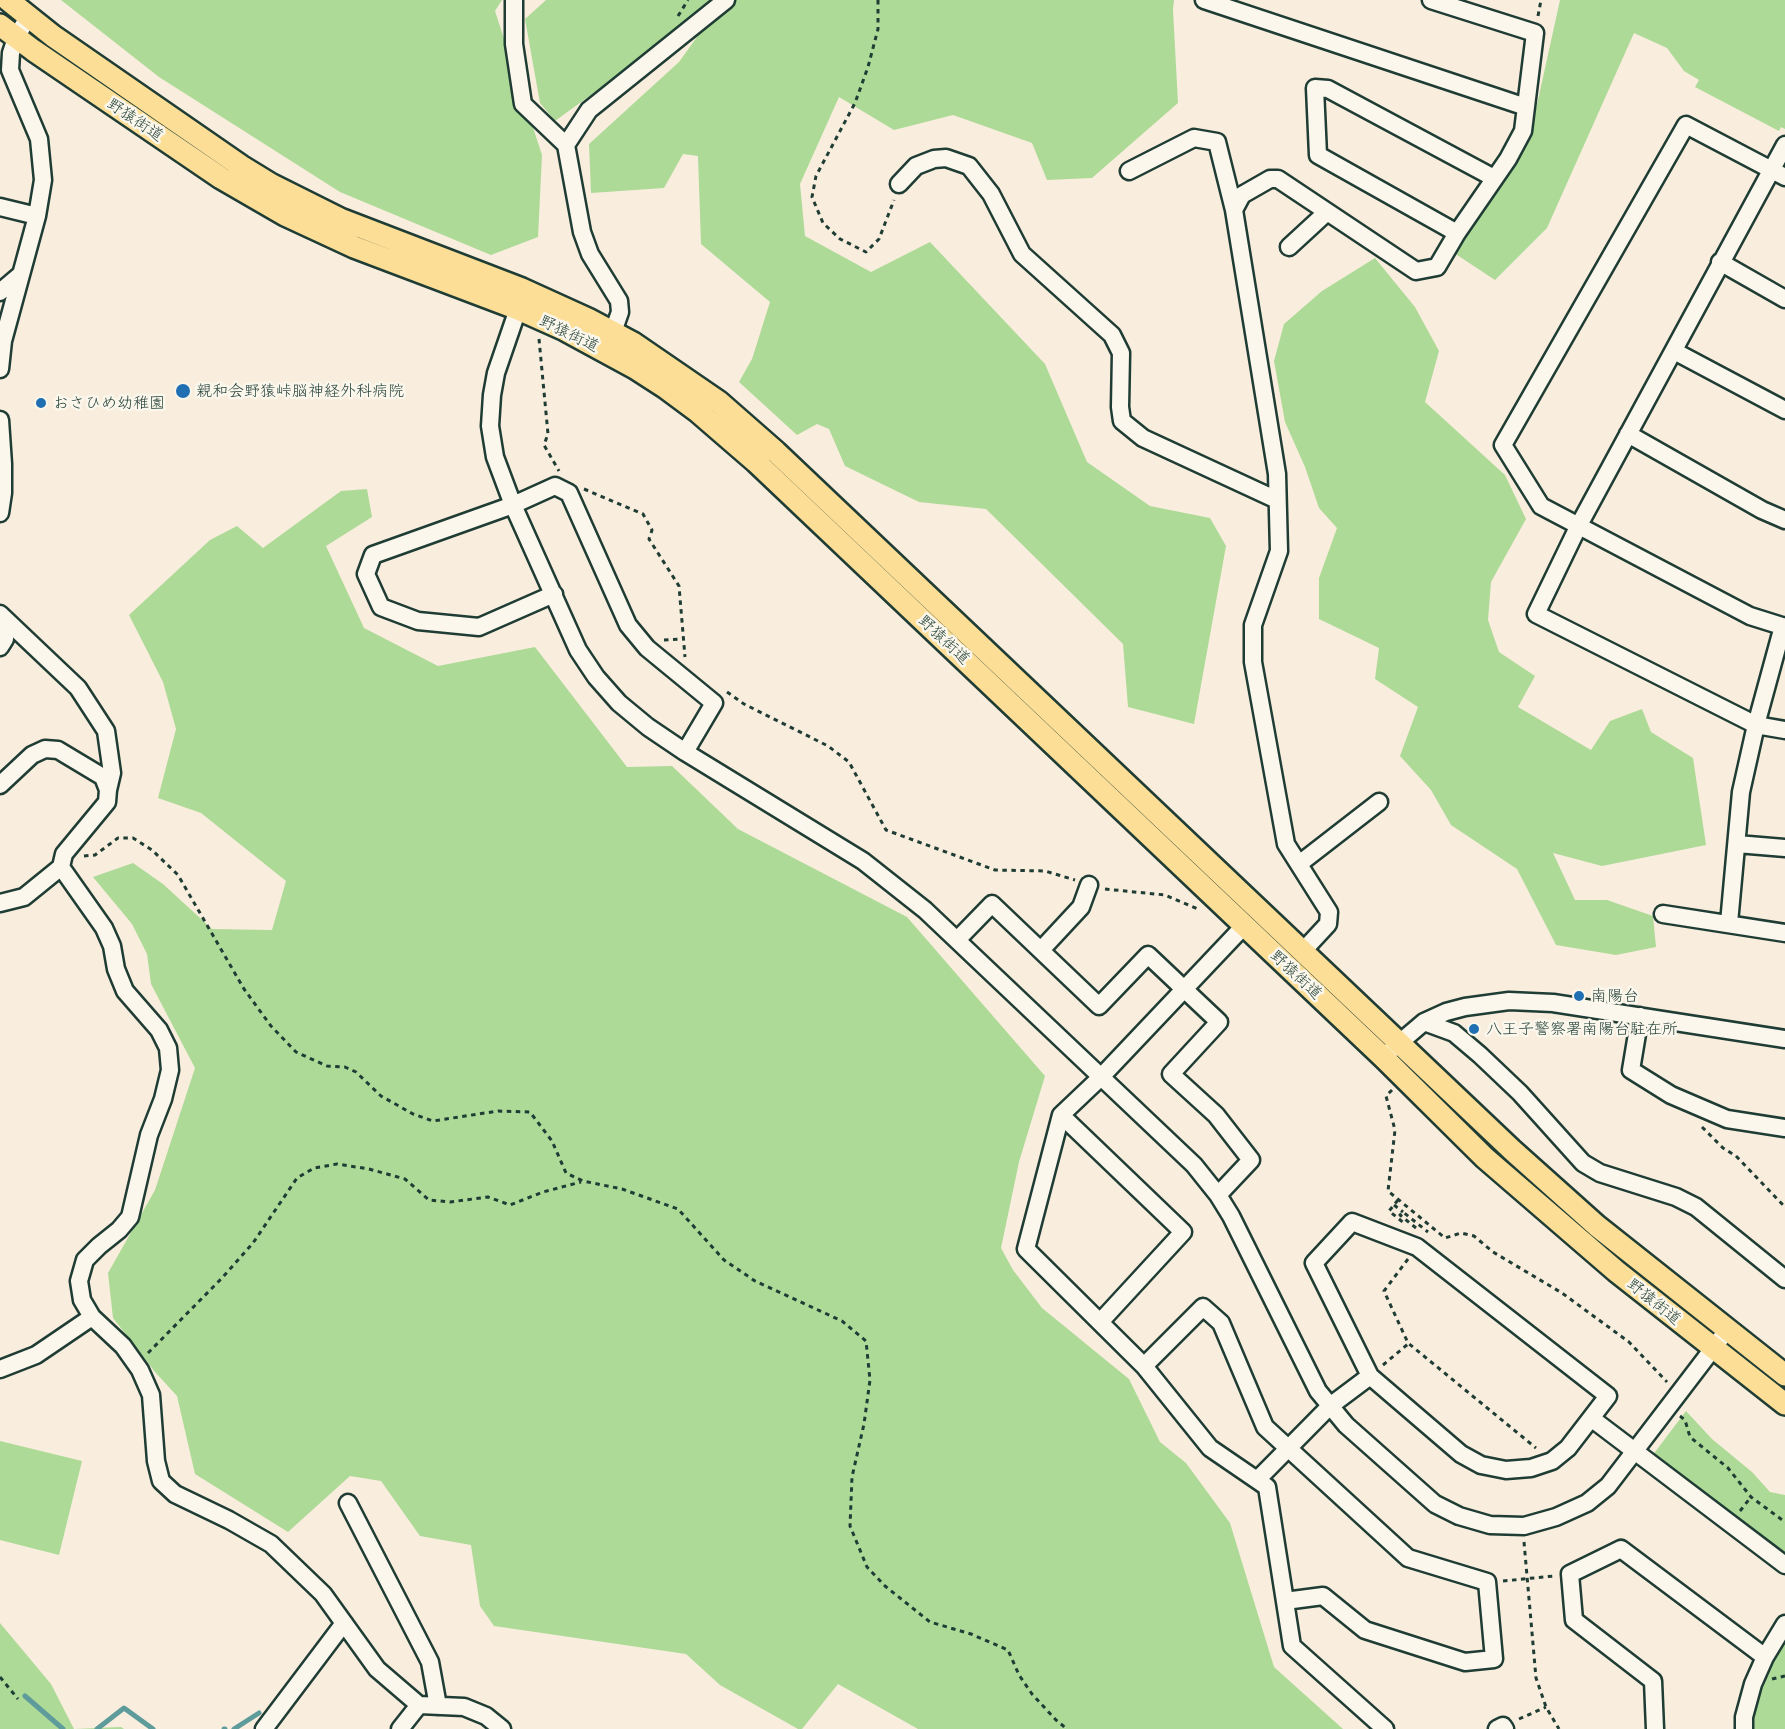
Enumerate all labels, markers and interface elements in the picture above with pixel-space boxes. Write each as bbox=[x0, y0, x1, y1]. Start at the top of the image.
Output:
street label: 野猿街道 bbox=[103, 94, 167, 146]
street label: 野猿街道 bbox=[536, 311, 602, 357]
place label: 親和会野猿峠脳神経外科病院 bbox=[196, 381, 404, 401]
marker: 親和会野猿峠脳神経外科病院 bbox=[174, 382, 192, 400]
place label: おさひめ幼稚園 bbox=[53, 393, 165, 413]
marker: おさひめ幼稚園 bbox=[34, 396, 48, 410]
street label: 野猿街道 bbox=[914, 611, 974, 669]
street label: 野猿街道 bbox=[1266, 946, 1326, 1004]
place label: 南陽台 bbox=[1591, 986, 1639, 1006]
marker: 南陽台 bbox=[1572, 989, 1586, 1003]
place label: 八王子警察署南陽台駐在所 bbox=[1486, 1019, 1678, 1039]
marker: 八王子警察署南陽台駐在所 bbox=[1467, 1022, 1481, 1036]
street label: 野猿街道 bbox=[1623, 1274, 1685, 1330]

